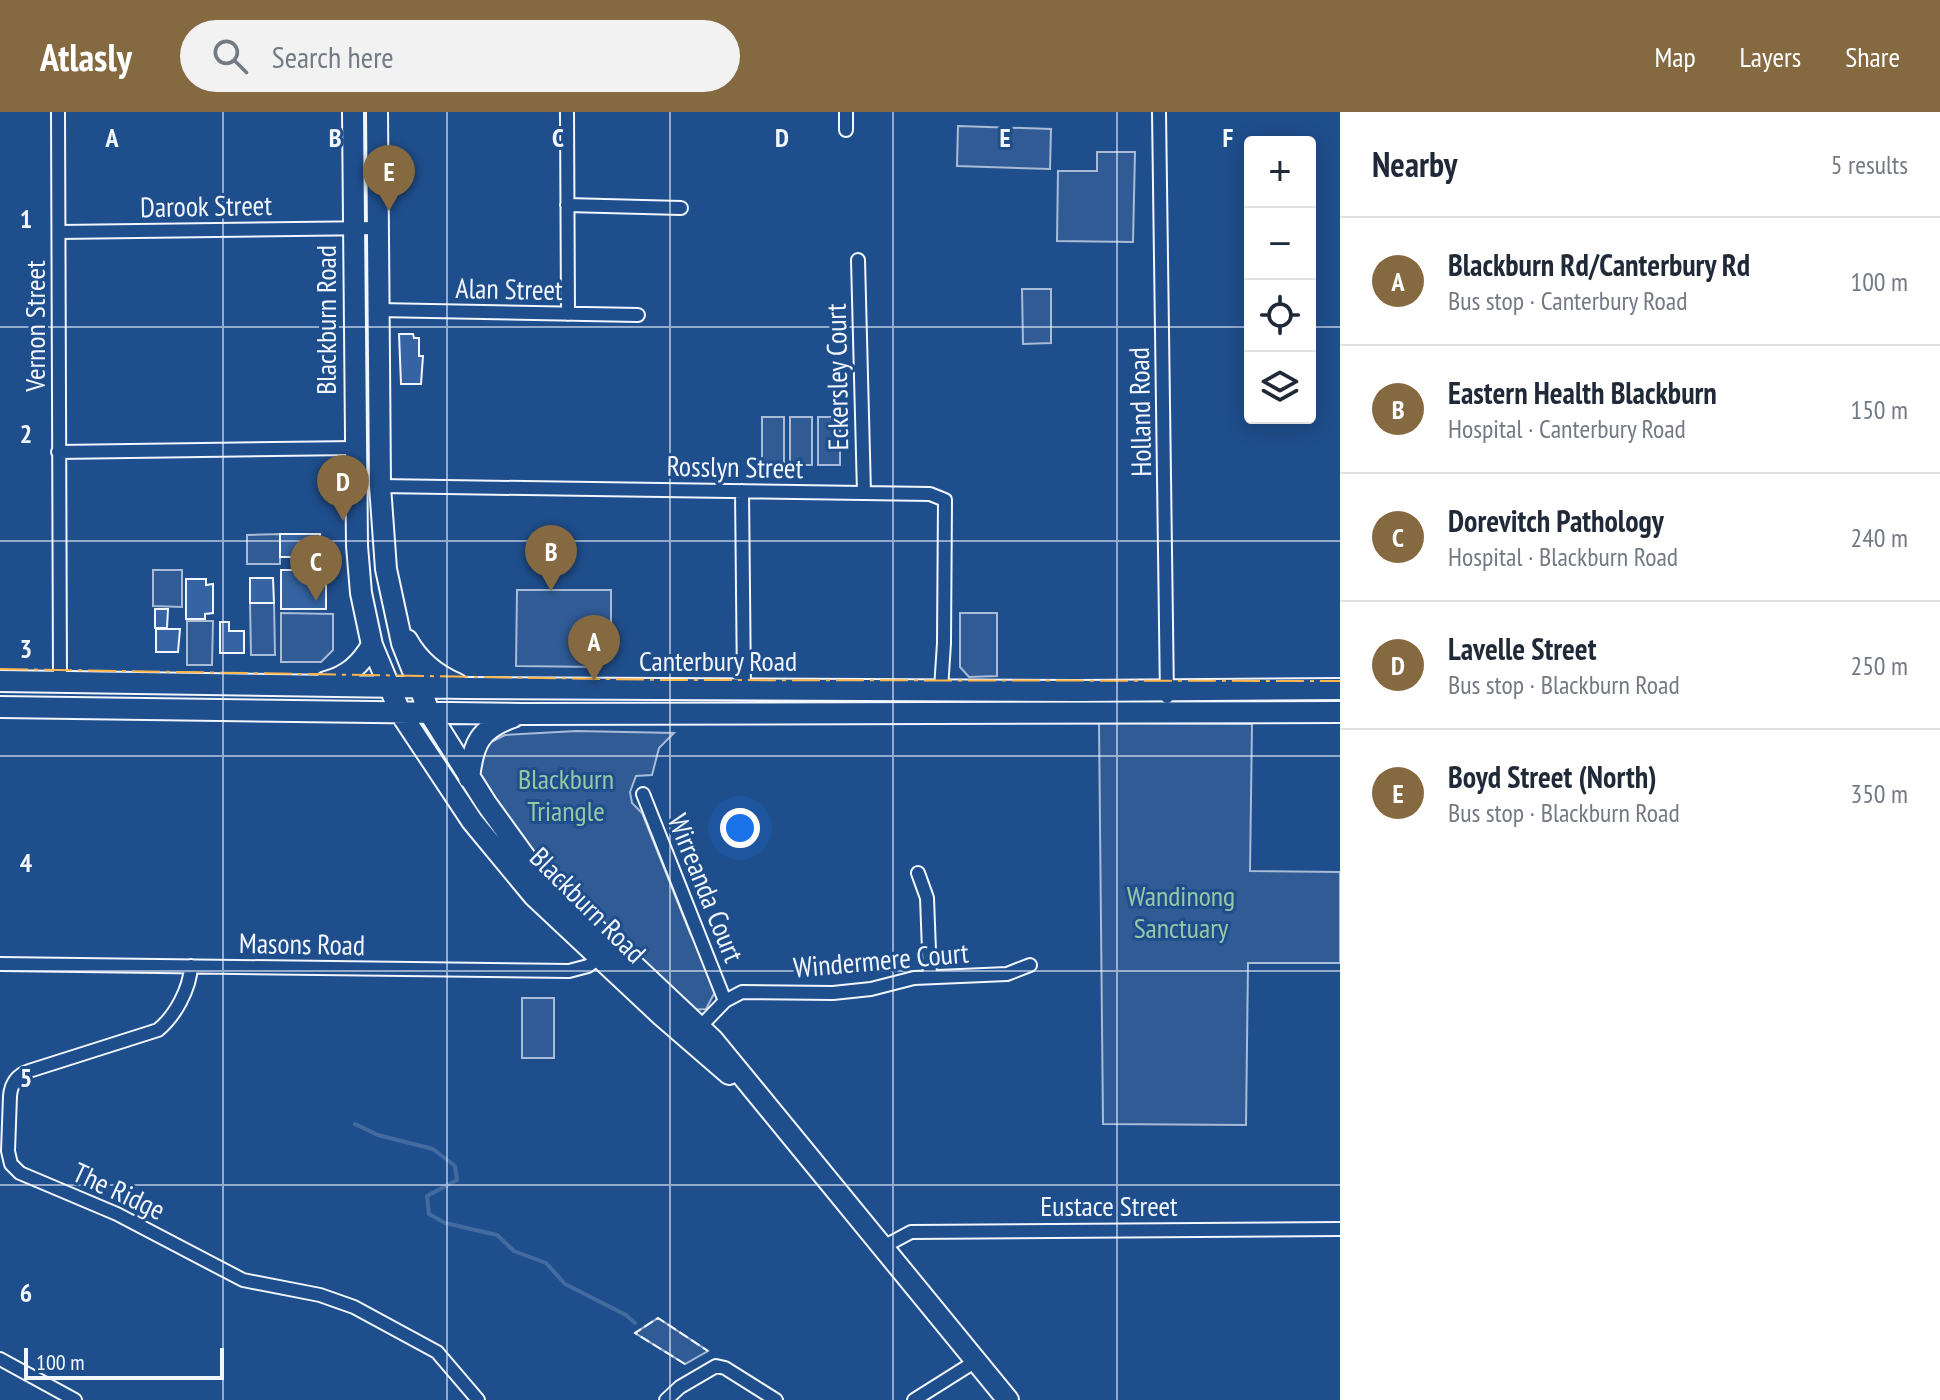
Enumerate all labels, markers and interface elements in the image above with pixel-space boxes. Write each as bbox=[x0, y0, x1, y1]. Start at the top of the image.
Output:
search box bbox=[180, 20, 740, 92]
text: Atlasly bbox=[40, 32, 132, 81]
icon: search bbox=[208, 34, 252, 78]
text: Search here bbox=[272, 37, 394, 76]
text: Map bbox=[1654, 38, 1696, 75]
text: Layers bbox=[1740, 38, 1801, 75]
text: Share bbox=[1845, 38, 1900, 75]
text: A bbox=[104, 121, 119, 154]
text: B bbox=[329, 121, 342, 154]
text: C bbox=[552, 121, 564, 154]
text: D bbox=[775, 121, 789, 154]
text: E bbox=[999, 121, 1011, 154]
text: F bbox=[1223, 121, 1234, 154]
map controls bbox=[1244, 136, 1316, 424]
button: + bbox=[1244, 136, 1316, 208]
text: Nearby bbox=[1372, 142, 1457, 186]
pin: E bbox=[363, 145, 415, 211]
text: 5 results bbox=[1831, 148, 1908, 181]
street label: Darook Street bbox=[140, 186, 273, 225]
text: 1 bbox=[20, 202, 32, 235]
button: − bbox=[1244, 208, 1316, 280]
street label: Blackburn Road bbox=[307, 245, 344, 395]
text: Blackburn Rd/Canterbury Rd bbox=[1448, 245, 1750, 284]
street label: Vernon Street bbox=[16, 260, 53, 393]
text: A bbox=[1391, 265, 1405, 298]
text: 100 m bbox=[1850, 265, 1908, 298]
street label: Alan Street bbox=[455, 269, 563, 308]
button: locate bbox=[1244, 280, 1316, 352]
text: Bus stop · Canterbury Road bbox=[1448, 284, 1687, 317]
street label: Eckersley Court bbox=[817, 303, 856, 451]
street label: Holland Road bbox=[1120, 347, 1159, 477]
button: layers bbox=[1244, 352, 1316, 424]
text: Eastern Health Blackburn bbox=[1448, 373, 1717, 412]
text: B bbox=[1392, 393, 1404, 426]
text: 150 m bbox=[1850, 393, 1908, 426]
text: Hospital · Canterbury Road bbox=[1448, 412, 1686, 445]
text: 2 bbox=[20, 417, 32, 450]
street label: Rosslyn Street bbox=[666, 447, 804, 486]
pin: D bbox=[317, 455, 369, 521]
text: Dorevitch Pathology bbox=[1448, 501, 1664, 540]
text: C bbox=[1392, 521, 1404, 554]
text: 240 m bbox=[1850, 521, 1908, 554]
pin: B bbox=[525, 525, 577, 591]
pin: C bbox=[290, 535, 342, 601]
text: Hospital · Blackburn Road bbox=[1448, 540, 1678, 573]
pin: A bbox=[568, 615, 620, 681]
text: Lavelle Street bbox=[1448, 629, 1596, 668]
text: 3 bbox=[20, 632, 32, 665]
street label: Canterbury Road bbox=[639, 642, 797, 679]
text: D bbox=[1391, 649, 1405, 682]
text: 250 m bbox=[1850, 649, 1908, 682]
text: Bus stop · Blackburn Road bbox=[1448, 668, 1680, 701]
text: Boyd Street (North) bbox=[1448, 757, 1656, 796]
park label: Blackburn Triangle bbox=[518, 760, 614, 829]
text: E bbox=[1392, 777, 1404, 810]
text: 350 m bbox=[1850, 777, 1908, 810]
text: Bus stop · Blackburn Road bbox=[1448, 796, 1680, 829]
street label: Wirreanda Court bbox=[660, 808, 753, 968]
your location bbox=[720, 808, 760, 848]
street label: Blackburn Road bbox=[522, 839, 654, 971]
text: 4 bbox=[20, 846, 33, 879]
park label: Wandinong Sanctuary bbox=[1127, 877, 1235, 946]
street label: Masons Road bbox=[239, 924, 365, 963]
street label: Windermere Court bbox=[792, 933, 970, 986]
text: 5 bbox=[20, 1061, 32, 1094]
street label: The Ridge bbox=[67, 1153, 171, 1228]
street label: Eustace Street bbox=[1040, 1187, 1178, 1224]
text: 6 bbox=[20, 1276, 32, 1309]
scale bar bbox=[24, 1344, 224, 1380]
text: 100 m bbox=[36, 1348, 85, 1376]

